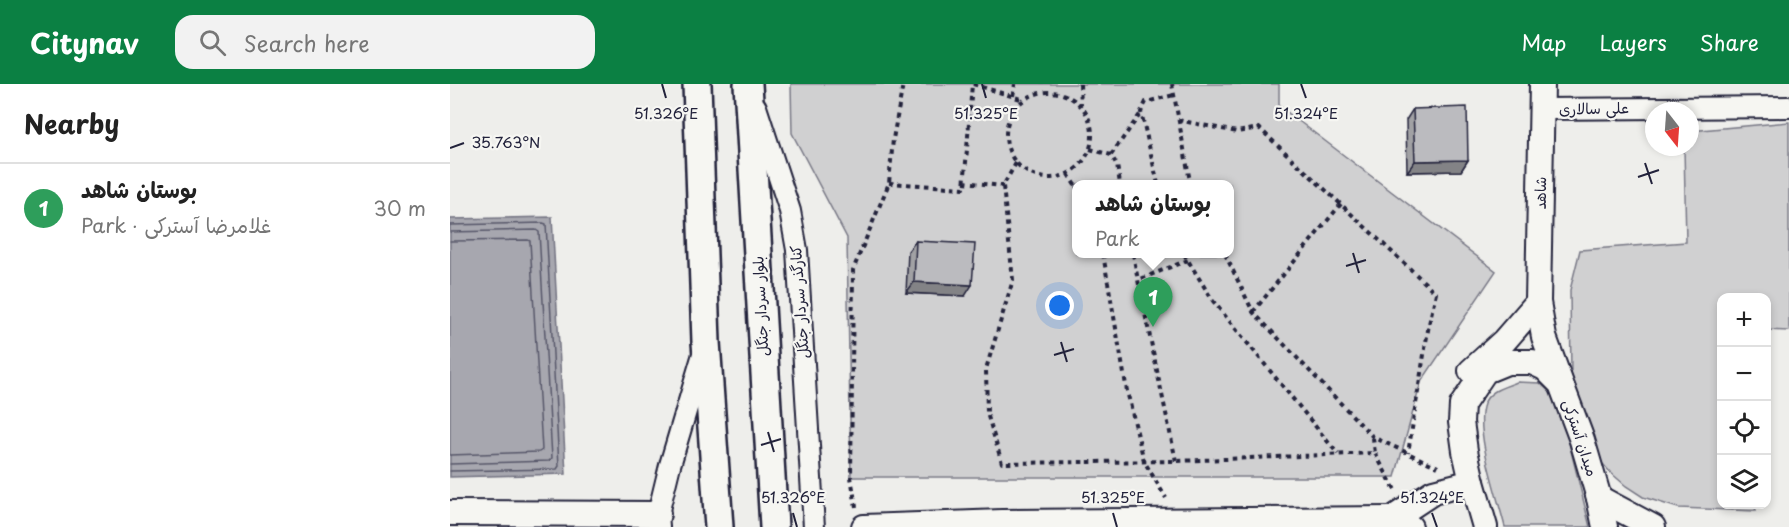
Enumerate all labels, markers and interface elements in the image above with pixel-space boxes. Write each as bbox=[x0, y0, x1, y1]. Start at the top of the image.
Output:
search box bbox=[175, 15, 595, 69]
text: Citynav bbox=[30, 21, 139, 64]
icon: search bbox=[196, 26, 229, 59]
text: Search here bbox=[244, 26, 370, 59]
text: Map bbox=[1522, 26, 1566, 58]
text: Layers bbox=[1599, 26, 1667, 58]
text: Share bbox=[1700, 26, 1759, 58]
street label: علی سالاری bbox=[1559, 95, 1629, 120]
text: 51.326°E bbox=[634, 101, 698, 124]
text: 51.325°E bbox=[954, 101, 1018, 124]
text: 51.324°E bbox=[1274, 101, 1338, 124]
north arrow bbox=[1645, 102, 1699, 156]
text: Nearby bbox=[24, 104, 119, 143]
text: 35.763°N bbox=[471, 130, 541, 153]
text: بوستان شاهد bbox=[81, 172, 197, 205]
street label: شاهد bbox=[1528, 176, 1551, 210]
popup bbox=[1072, 180, 1234, 258]
text: بوستان شاهد bbox=[1095, 185, 1211, 218]
text: 1 bbox=[39, 193, 48, 223]
text: 30 m bbox=[373, 193, 426, 223]
text: Park · غلامرضا آسترکی bbox=[81, 210, 271, 240]
text: Park bbox=[1095, 223, 1140, 253]
street label: کنارگذر سردار جنگل bbox=[783, 245, 814, 360]
street label: بلوار سردار جنگل bbox=[745, 255, 774, 357]
pin: 1 bbox=[1134, 278, 1172, 327]
your location bbox=[1045, 291, 1074, 320]
map controls bbox=[1717, 293, 1771, 509]
button: + bbox=[1717, 293, 1771, 347]
button: − bbox=[1717, 347, 1771, 401]
street label: میدان آسترکی bbox=[1558, 396, 1605, 479]
button: locate bbox=[1717, 401, 1771, 455]
button: layers bbox=[1717, 455, 1771, 509]
text: 51.326°E bbox=[761, 485, 825, 508]
text: 51.325°E bbox=[1081, 485, 1145, 508]
text: 51.324°E bbox=[1400, 485, 1464, 508]

